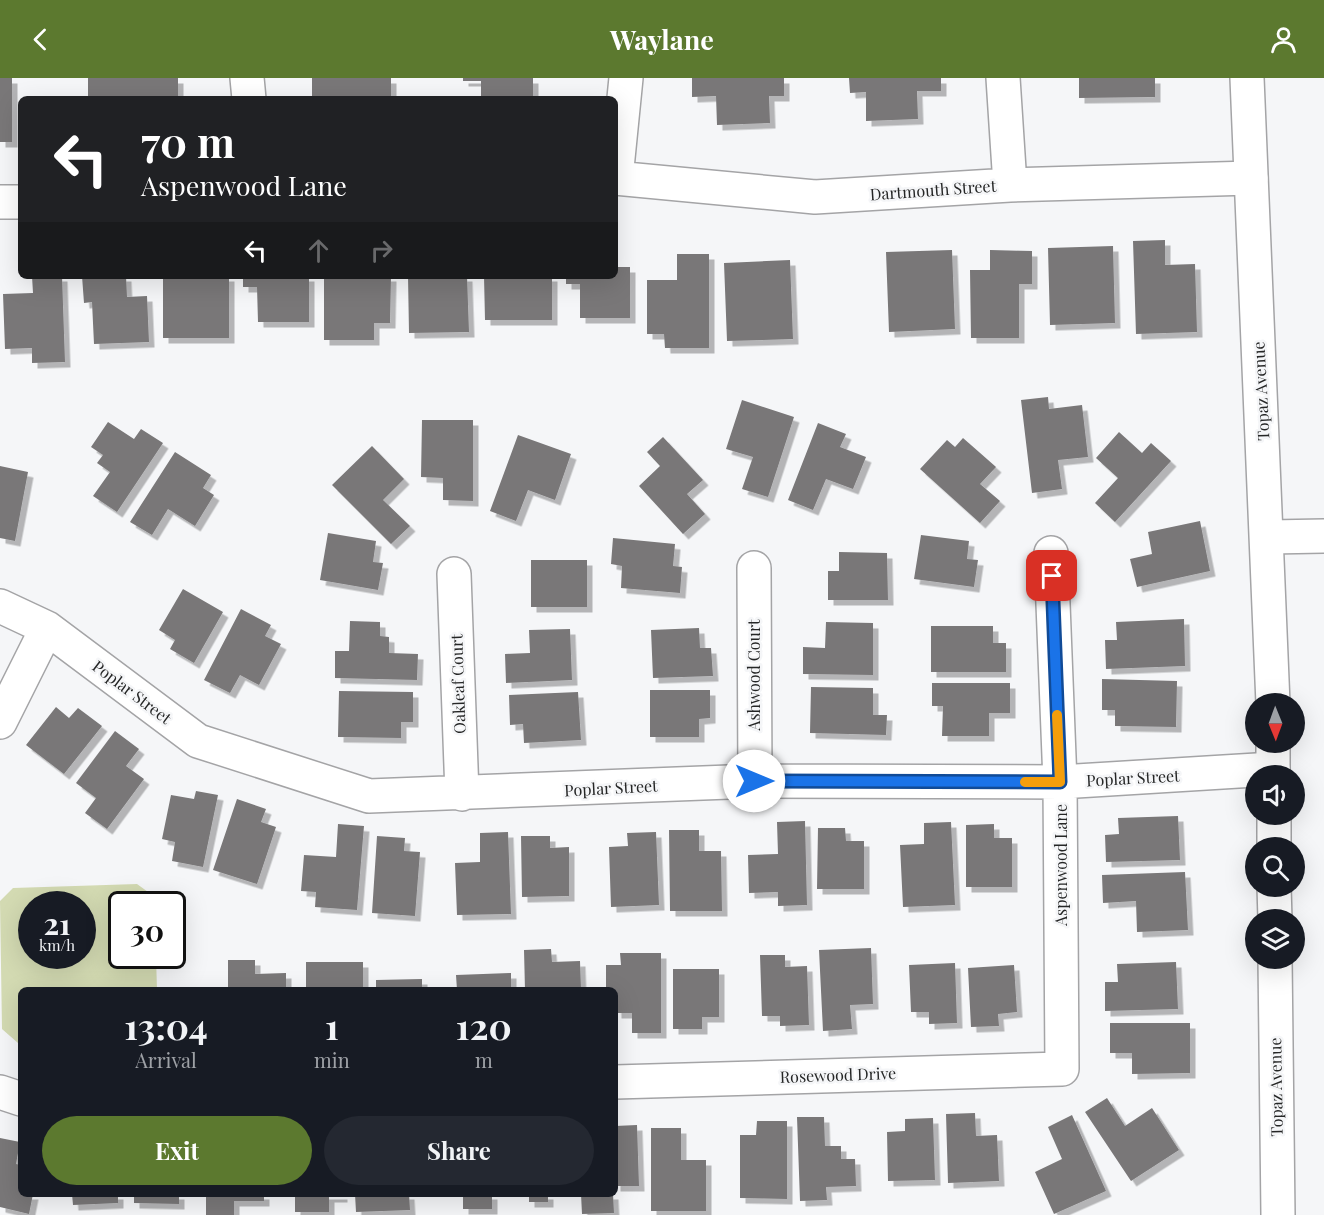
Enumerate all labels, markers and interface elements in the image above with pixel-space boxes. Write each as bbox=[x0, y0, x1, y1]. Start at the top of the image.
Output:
text: Waylane bbox=[610, 21, 714, 57]
icon: back bbox=[24, 23, 57, 56]
icon: person bbox=[1267, 23, 1300, 56]
text: 70 m bbox=[141, 113, 235, 169]
icon: left bbox=[42, 120, 120, 198]
text: Aspenwood Lane bbox=[141, 167, 347, 203]
street label: Dartmouth Street bbox=[869, 175, 997, 204]
icon: left bbox=[239, 234, 272, 267]
icon: ahead bbox=[302, 234, 335, 267]
icon: right bbox=[365, 234, 398, 267]
street label: Topaz Avenue bbox=[1247, 341, 1274, 441]
pin bbox=[1026, 550, 1077, 601]
icon: arrive bbox=[1035, 559, 1068, 592]
street label: Ashwood Court bbox=[743, 619, 764, 732]
street label: Oakleaf Court bbox=[445, 633, 470, 734]
street label: Poplar Street bbox=[89, 655, 176, 728]
north arrow bbox=[1245, 693, 1305, 753]
map controls bbox=[1245, 693, 1305, 969]
position arrow bbox=[722, 749, 786, 813]
street label: Poplar Street bbox=[1086, 765, 1181, 790]
button: sound bbox=[1245, 765, 1305, 825]
street label: Poplar Street bbox=[564, 775, 659, 800]
street label: Aspenwood Lane bbox=[1050, 804, 1071, 927]
button: search bbox=[1245, 837, 1305, 897]
speed limit sign: 30 bbox=[108, 891, 186, 969]
text: 21 bbox=[43, 903, 71, 943]
button: layers bbox=[1245, 909, 1305, 969]
text: km/h bbox=[39, 935, 75, 955]
text: 13:04 bbox=[124, 1001, 208, 1049]
text: 1 bbox=[325, 1001, 339, 1049]
text: 120 bbox=[456, 1001, 512, 1049]
street label: Topaz Avenue bbox=[1264, 1037, 1287, 1137]
text: Arrival bbox=[135, 1046, 197, 1073]
text: min bbox=[314, 1046, 350, 1073]
text: m bbox=[475, 1046, 493, 1073]
street label: Rosewood Drive bbox=[779, 1062, 897, 1087]
button: Exit bbox=[42, 1116, 312, 1185]
button: Share bbox=[324, 1116, 594, 1185]

